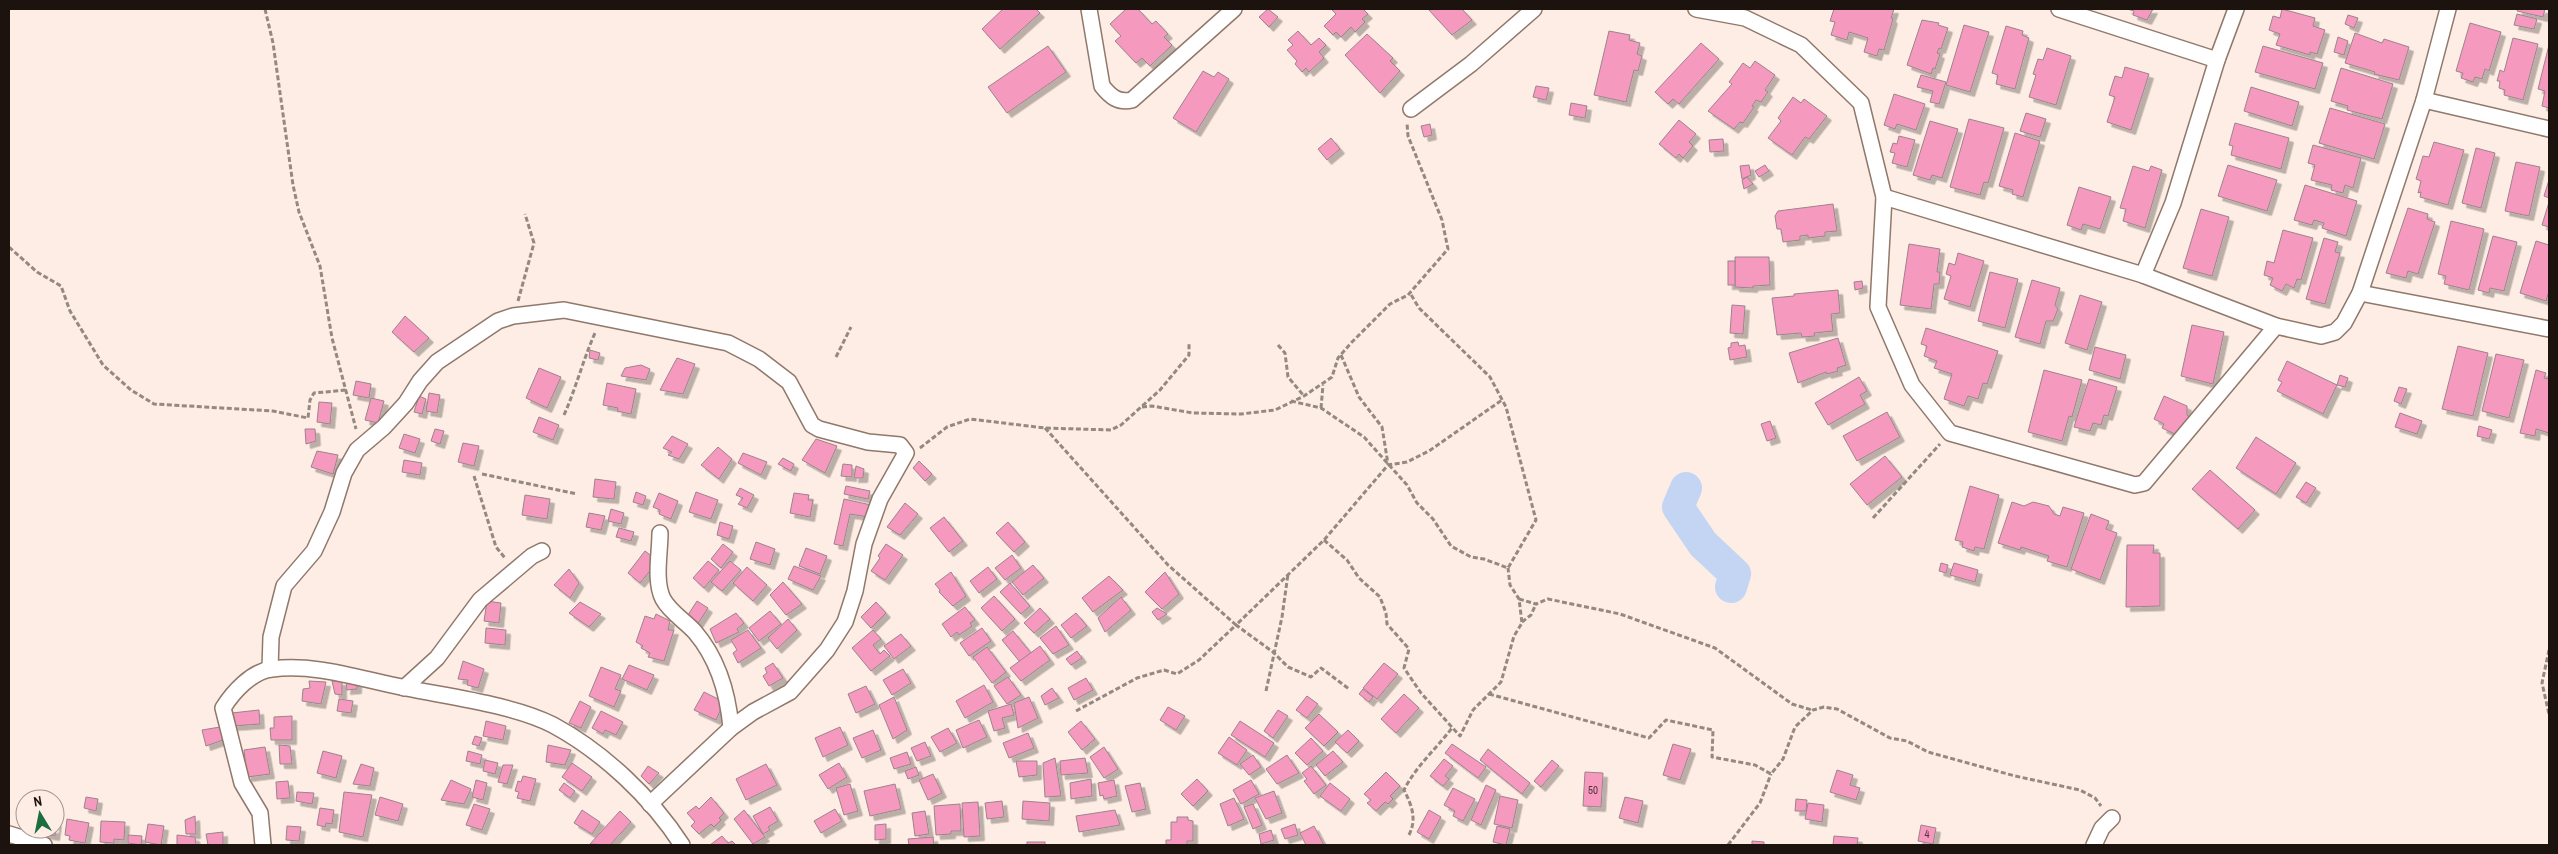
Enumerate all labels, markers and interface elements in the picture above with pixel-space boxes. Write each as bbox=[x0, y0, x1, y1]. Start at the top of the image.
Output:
house number: 50 bbox=[1588, 783, 1598, 797]
north arrow bbox=[15, 789, 65, 839]
text: N bbox=[32, 792, 43, 811]
house number: 4 bbox=[1924, 827, 1930, 841]

